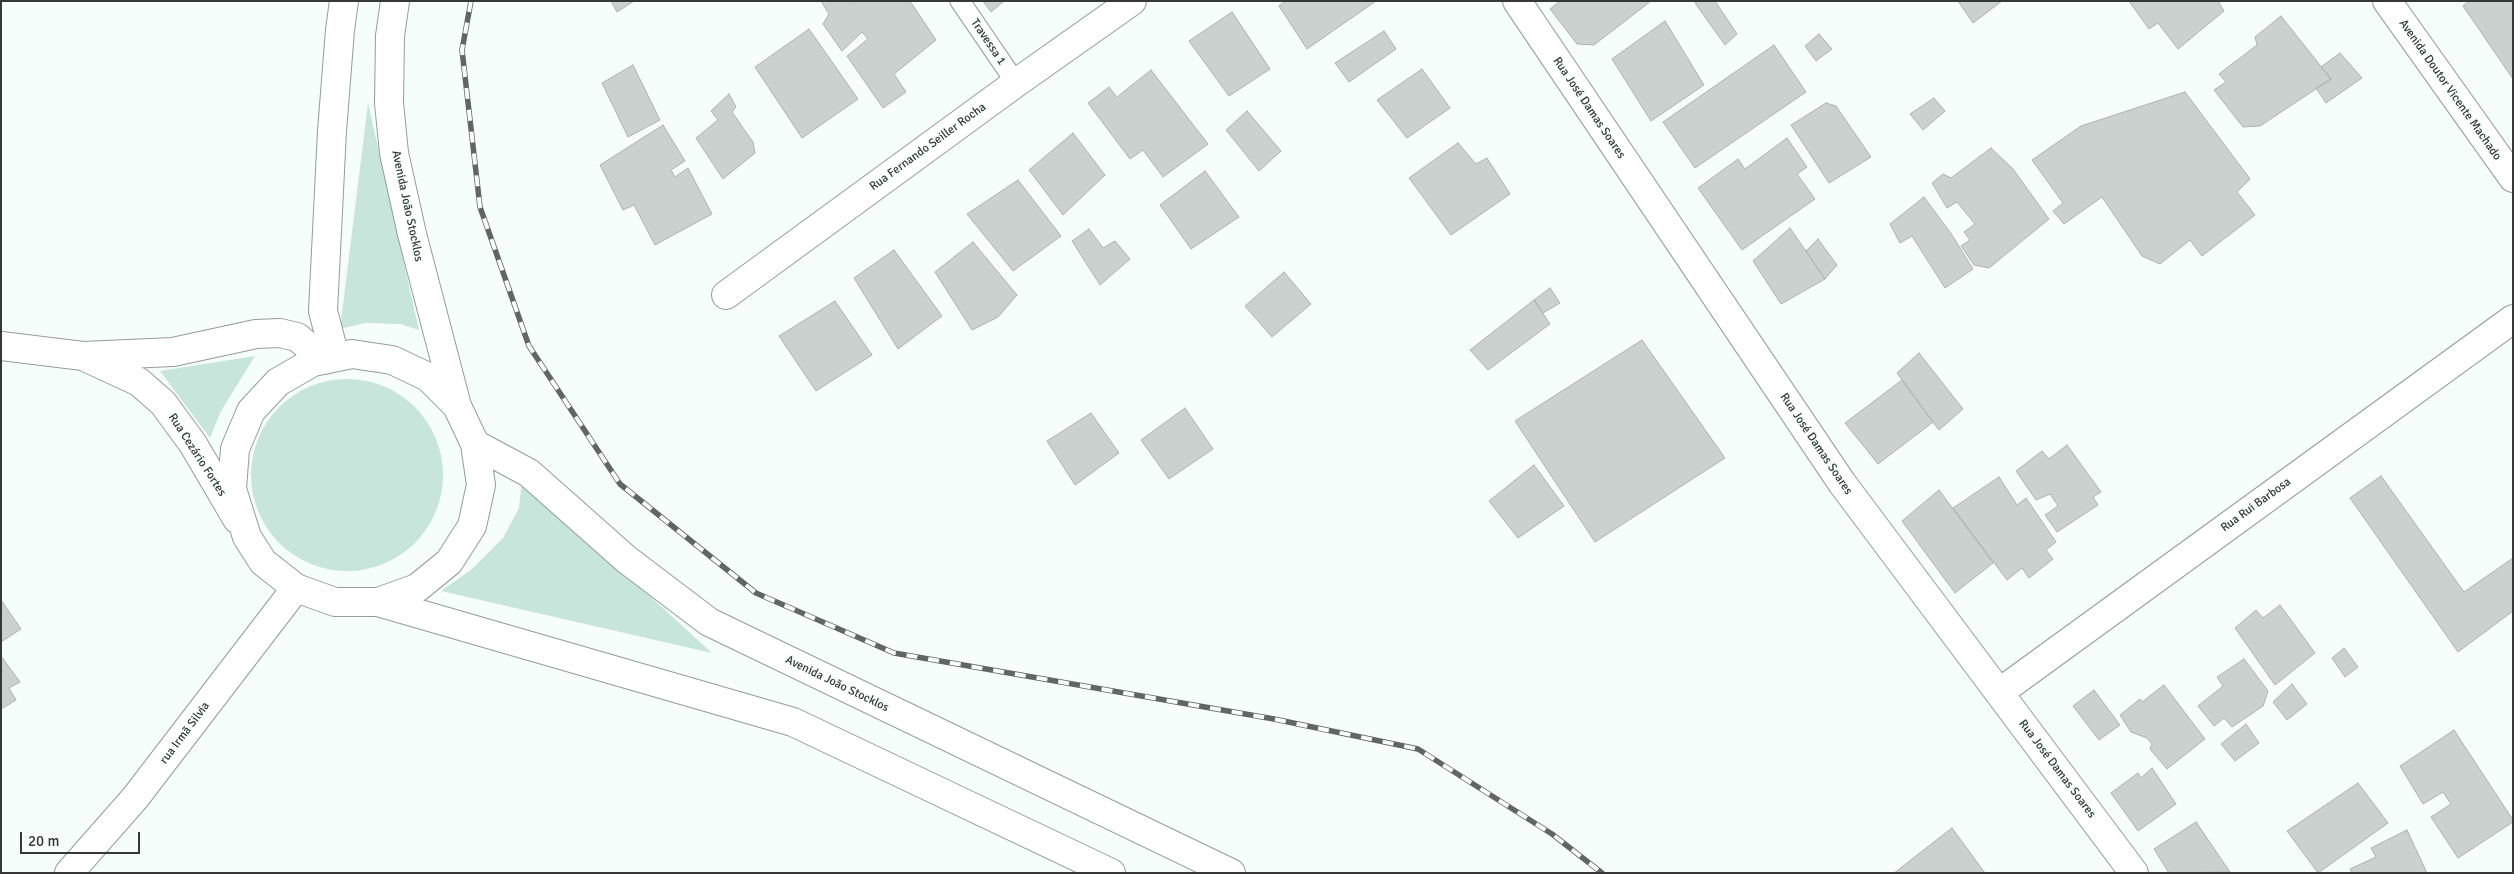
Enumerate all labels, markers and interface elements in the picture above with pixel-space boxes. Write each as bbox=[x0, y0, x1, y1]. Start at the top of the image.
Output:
street label: Travessa 1 bbox=[967, 16, 1009, 68]
street label: Avenida Doutor Vicente Machado bbox=[2396, 17, 2504, 163]
street label: Rua José Damas Soares bbox=[1550, 54, 1628, 162]
street label: Rua Fernando Seiller Rocha bbox=[867, 100, 989, 194]
street label: Avenida João Stocklos bbox=[388, 149, 426, 263]
street label: Rua José Damas Soares bbox=[1777, 390, 1855, 498]
street label: Rua Cezário Fortes bbox=[165, 411, 229, 499]
street label: Rua Rui Barbosa bbox=[2218, 475, 2294, 535]
street label: Avenida João Stocklos bbox=[783, 653, 891, 715]
street label: rua Irmã Silvia bbox=[157, 699, 213, 767]
street label: Rua José Damas Soares bbox=[2015, 717, 2099, 821]
scale bar bbox=[22, 822, 142, 854]
text: 20 m bbox=[28, 832, 59, 850]

